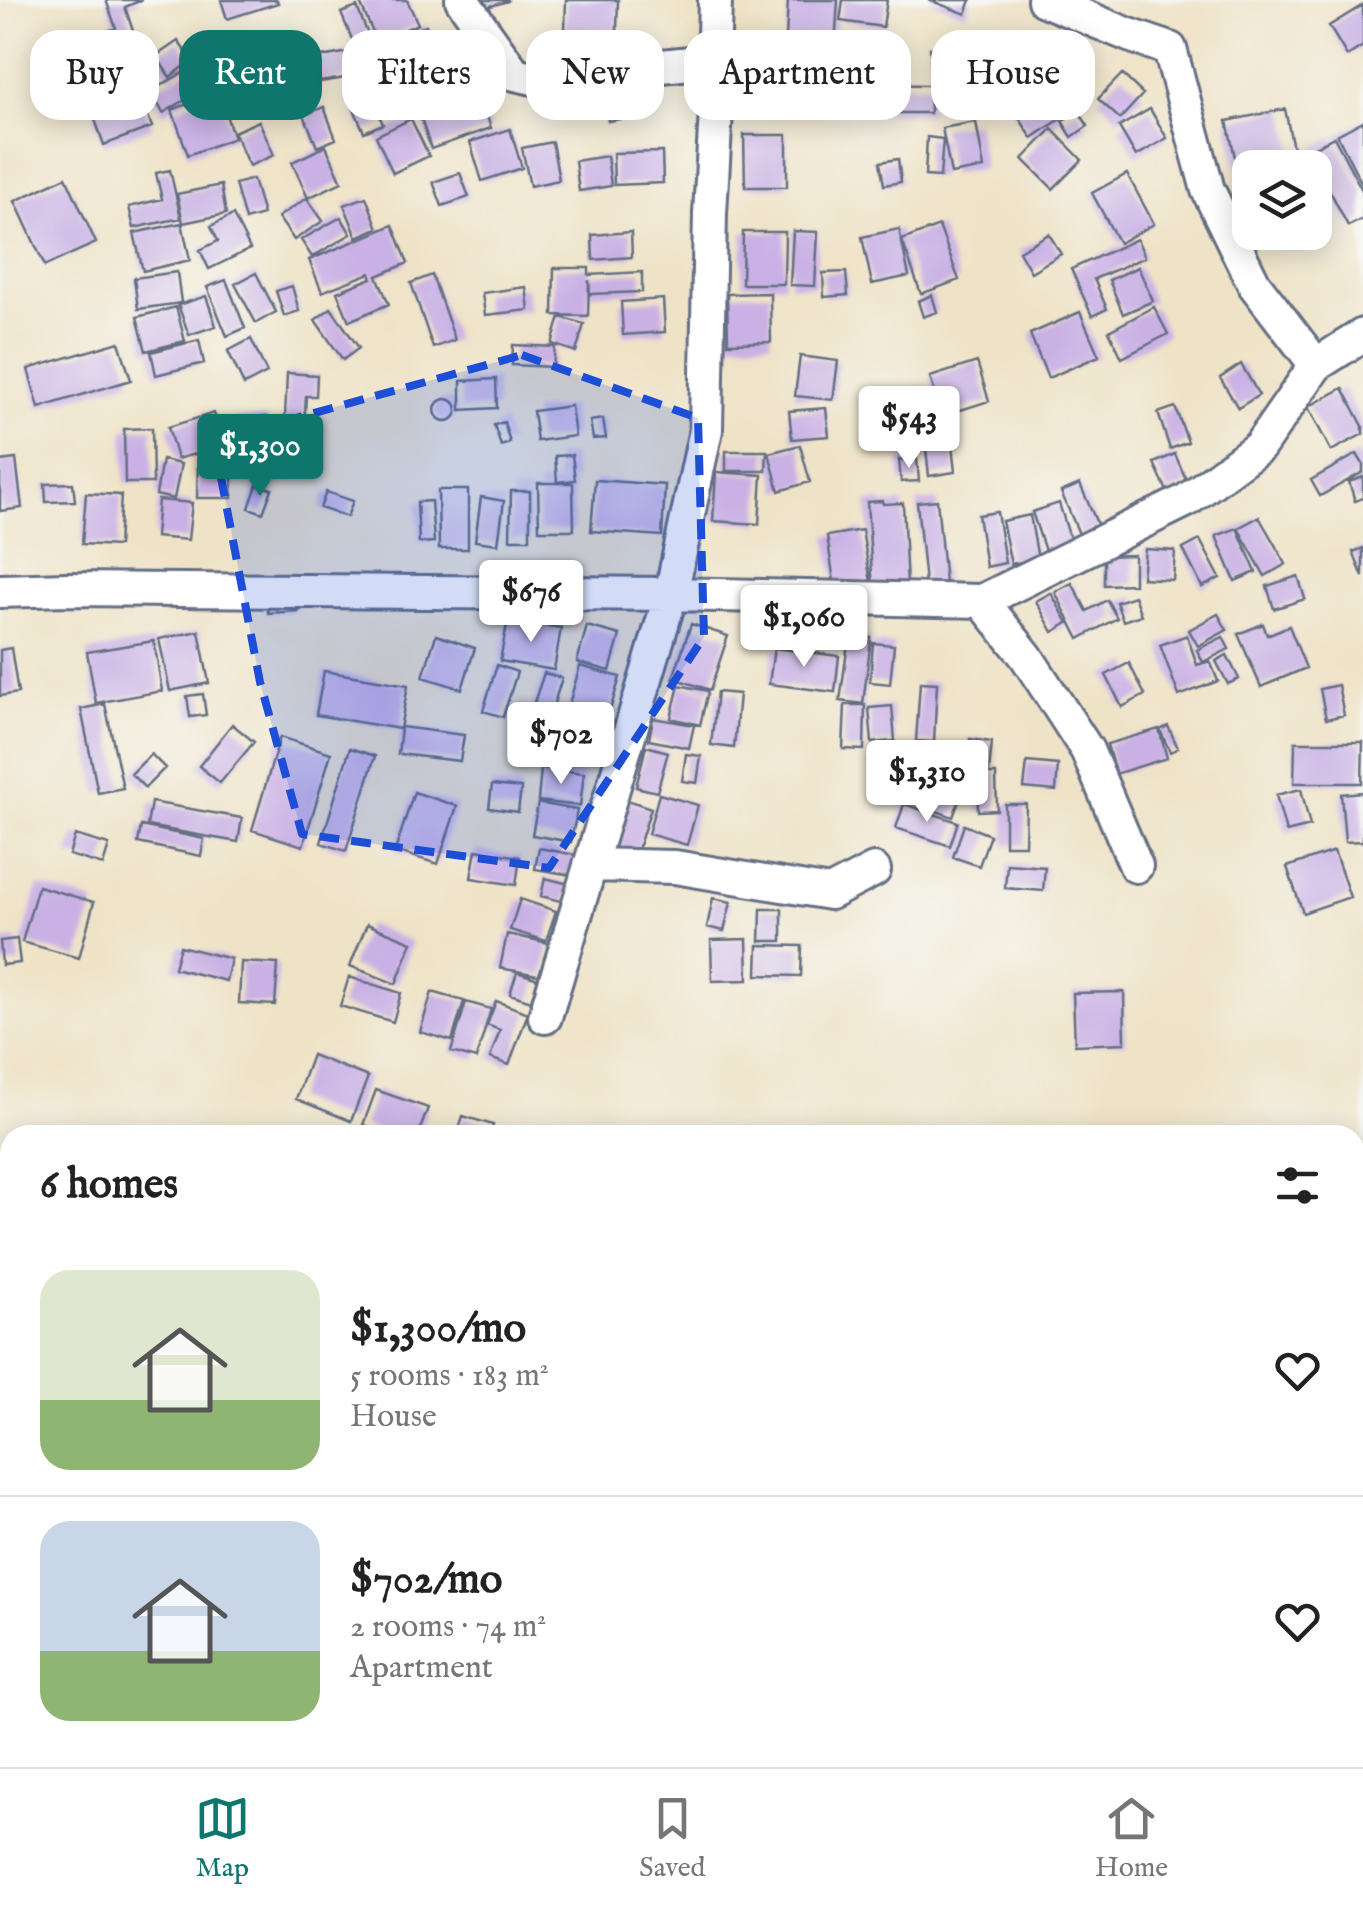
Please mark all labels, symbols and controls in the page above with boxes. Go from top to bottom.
chip: Buy [30,30,159,120]
chip: Rent [179,30,322,120]
chip: Filters [342,30,506,120]
chip: New [526,30,664,120]
chip: Apartment [684,30,911,120]
chip: House [931,30,1095,120]
map controls [1232,150,1332,250]
button: layers [1232,150,1332,250]
pin: $543 [850,386,968,471]
text: $543 [881,398,937,439]
pin: $1,300 [179,414,341,499]
text: $1,300 [219,426,301,467]
pin: $676 [472,560,590,645]
text: $676 [501,572,561,613]
pin: $1,060 [723,585,885,670]
text: $1,060 [762,597,846,638]
pin: $702 [502,702,620,787]
text: $702 [529,714,593,755]
pin: $1,310 [846,740,1008,825]
text: $1,310 [888,752,966,793]
icon: filters [1270,1158,1325,1213]
text: 6 homes [40,1159,178,1212]
text: $1,300/mo [350,1303,526,1356]
icon: home [120,1310,240,1430]
icon: heart [1270,1343,1325,1398]
text: 5 rooms · 183 m² [350,1356,549,1397]
text: House [350,1397,437,1438]
text: $702/mo [350,1554,502,1607]
icon: home [120,1561,240,1681]
icon: heart [1270,1594,1325,1649]
text: 2 rooms · 74 m² [350,1607,546,1648]
text: Apartment [350,1648,493,1689]
tab: Map [195,1791,250,1886]
tab: Saved [639,1791,706,1886]
tab: Home [1095,1791,1168,1886]

